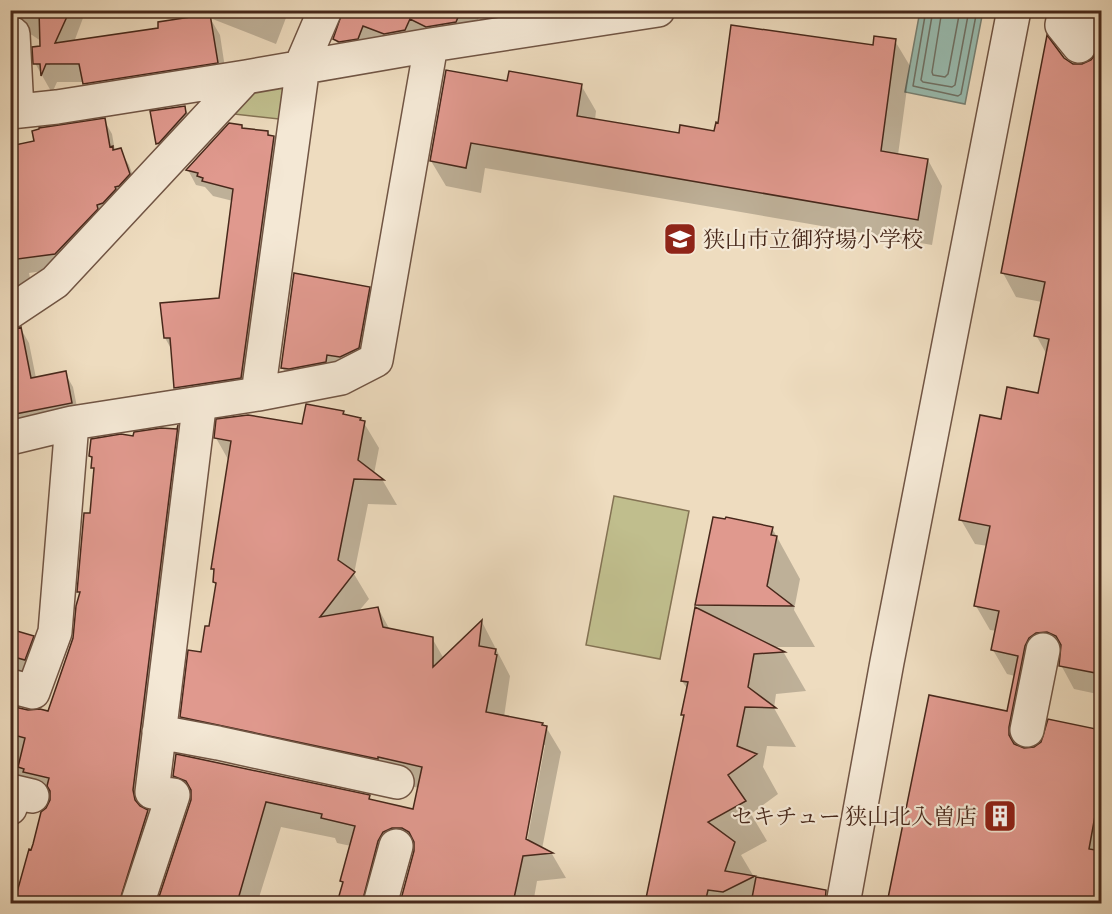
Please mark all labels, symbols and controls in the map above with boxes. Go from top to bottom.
school or university icon: 狭山市立御狩場小学校 [662,221,698,257]
place label: 狭山市立御狩場小学校 [703,225,923,255]
building icon: セキチュー 狭山北入曽店 [982,798,1018,834]
place label: セキチュー 狭山北入曽店 [731,802,977,832]

